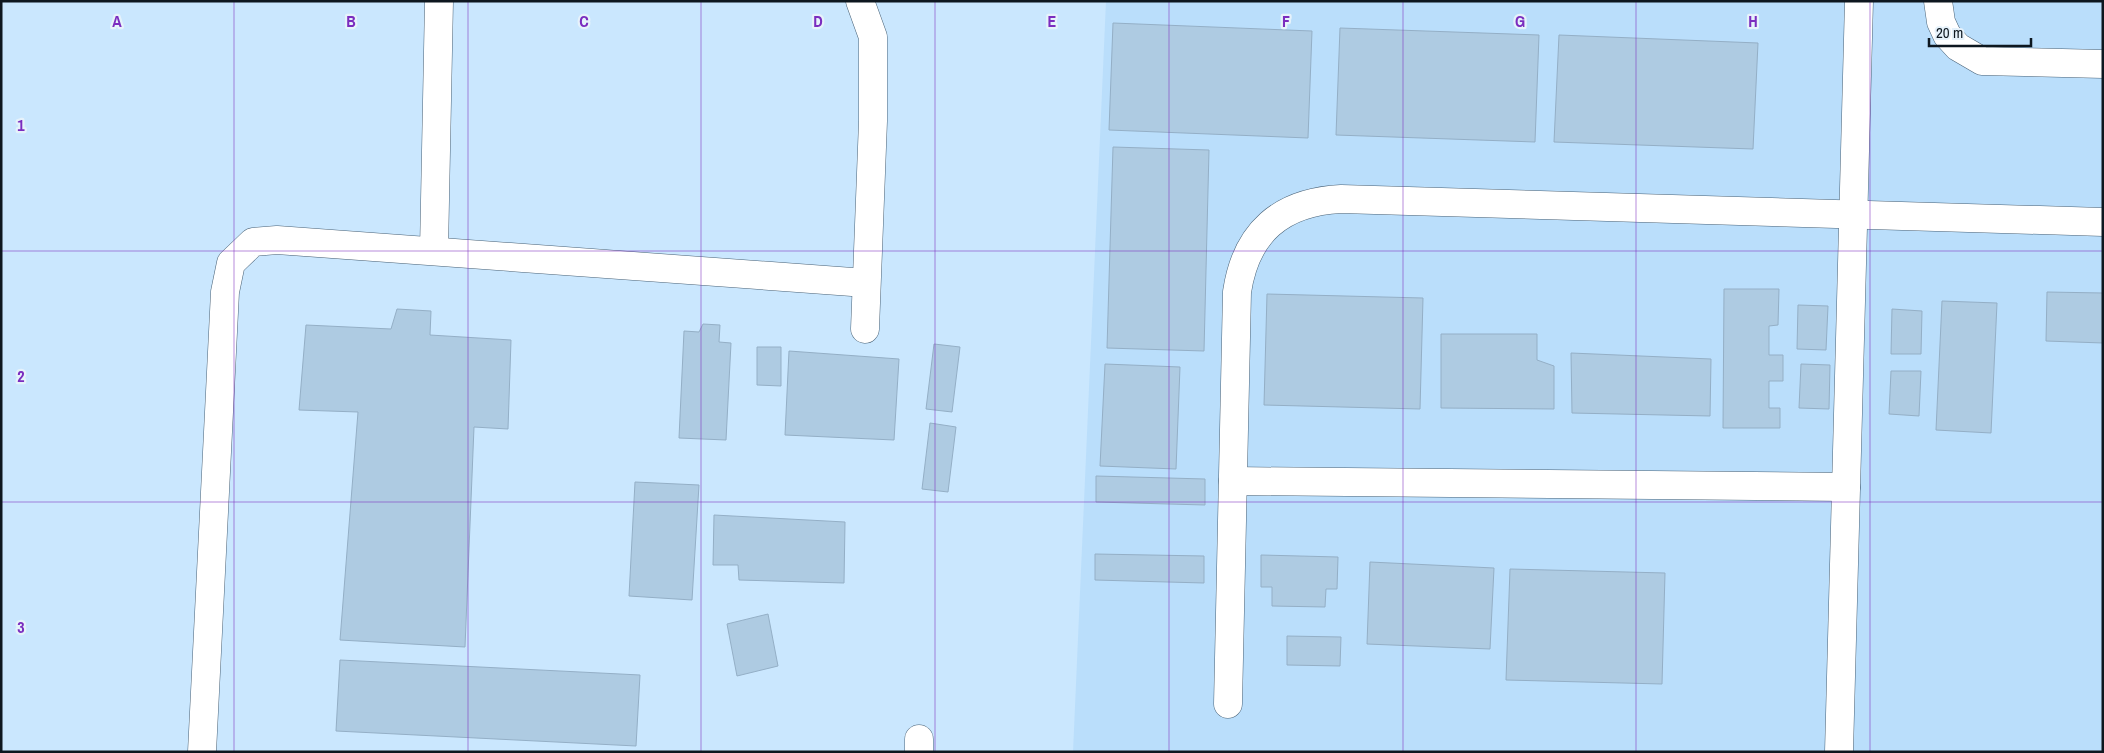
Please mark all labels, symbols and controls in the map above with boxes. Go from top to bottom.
text: A [112,10,122,32]
text: B [346,10,356,32]
text: C [579,10,589,32]
text: D [813,10,823,32]
text: E [1048,10,1057,32]
text: F [1282,10,1290,32]
text: G [1515,10,1525,32]
text: H [1748,10,1758,32]
scale bar [1929,15,2032,47]
text: 20 m [1936,22,1963,43]
text: 1 [17,114,25,136]
text: 2 [17,365,25,387]
text: 3 [17,616,25,638]

